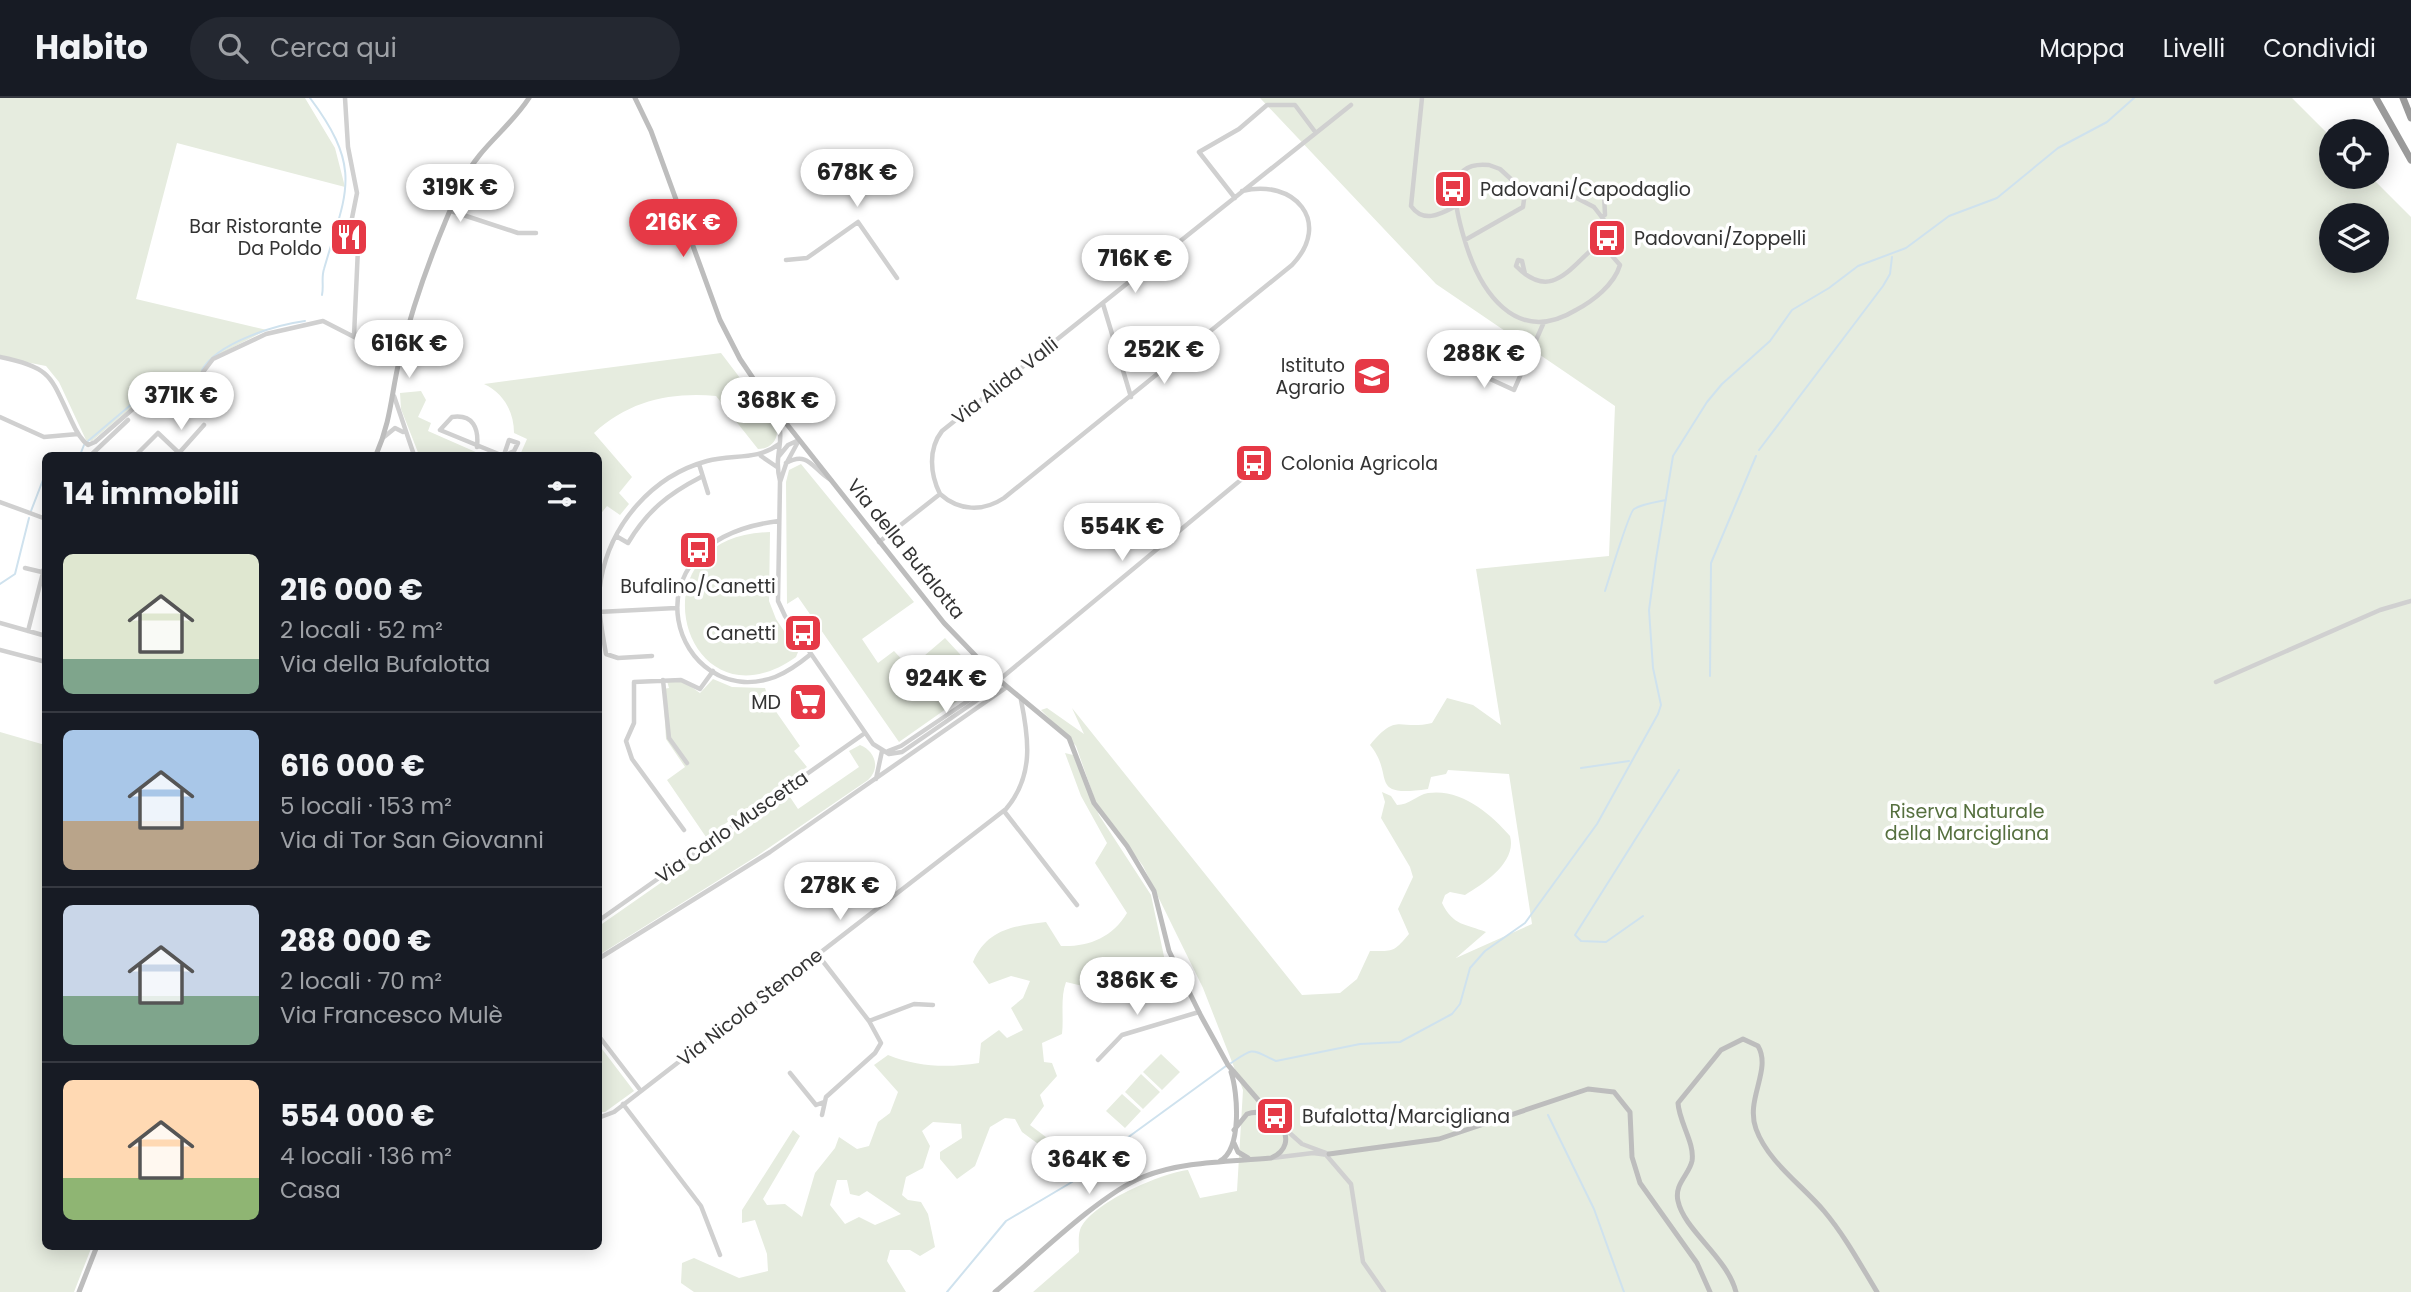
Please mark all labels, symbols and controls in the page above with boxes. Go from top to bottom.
search box [190,17,680,80]
text: Habito [35,24,148,71]
icon: search [214,29,252,67]
text: Cerca qui [270,30,397,66]
text: Mappa [2039,32,2125,65]
text: Livelli [2163,32,2225,65]
text: Condividi [2263,32,2376,65]
map controls [2319,119,2389,273]
button: locate [2319,119,2389,189]
pin: 678K € [800,150,914,209]
text: 678K € [816,156,898,188]
pin: 319K € [403,164,517,224]
bus stop icon: Padovani/Capodaglio [1432,168,1474,210]
text: 319K € [422,171,498,203]
place label: Padovani/Capodaglio [1480,176,1691,203]
pin: 216K € [626,200,740,259]
button: layers [2319,203,2389,273]
text: 216K € [645,206,721,238]
place label: Bar Ristorante Da Poldo [189,213,322,262]
restaurant icon: Bar Ristorante Da Poldo [328,216,370,258]
bus stop icon: Padovani/Zoppelli [1586,217,1628,259]
place label: Padovani/Zoppelli [1634,225,1806,252]
pin: 716K € [1078,236,1192,295]
text: 716K € [1098,242,1172,274]
pin: 616K € [352,320,466,380]
text: 616K € [370,327,448,359]
pin: 252K € [1107,327,1221,386]
pin: 288K € [1427,330,1541,390]
street label: Via Alida Valli [946,331,1064,431]
text: 252K € [1124,333,1204,365]
text: 288K € [1443,337,1525,369]
place label: Istituto Agrario [1275,352,1345,401]
school or university icon: Istituto Agrario [1351,355,1393,397]
pin: 371K € [124,372,238,432]
pin: 368K € [721,378,835,437]
text: 371K € [144,379,218,411]
text: 368K € [737,384,819,416]
bus stop icon: Colonia Agricola [1233,442,1275,484]
place label: Colonia Agricola [1281,450,1438,477]
text: 14 immobili [63,472,239,515]
street label: Via della Bufalotta [841,473,971,625]
icon: filters [543,475,581,513]
pin: 554K € [1065,504,1179,563]
text: 554K € [1080,510,1164,542]
bus stop icon: Bufalino/Canetti [677,529,719,571]
text: 216 000 € [280,568,423,611]
place label: Bufalino/Canetti [620,573,776,600]
icon: home [119,582,203,666]
bus stop icon: Canetti [782,612,824,654]
text: 2 locali · 52 m² [280,614,443,646]
place label: Canetti [706,620,776,647]
text: Via della Bufalotta [280,648,490,680]
pin: 924K € [889,656,1003,715]
text: 924K € [905,662,987,694]
supermarket icon: MD [787,681,829,723]
place label: MD [751,689,781,716]
text: 616 000 € [280,744,425,787]
icon: home [119,758,203,842]
street label: Via Carlo Muscetta [650,764,814,890]
text: 5 locali · 153 m² [280,790,452,822]
park label: Riserva Naturale della Marcigliana [1885,798,2049,847]
text: Via di Tor San Giovanni [280,824,544,856]
pin: 278K € [783,862,897,922]
text: 278K € [800,869,880,901]
text: 288 000 € [280,919,431,962]
icon: home [119,933,203,1017]
street label: Via Nicola Stenone [672,942,828,1072]
pin: 386K € [1080,958,1194,1017]
text: 386K € [1096,964,1178,996]
text: 2 locali · 70 m² [280,965,442,997]
text: Via Francesco Mulè [280,999,503,1031]
text: 554 000 € [280,1094,435,1137]
bus stop icon: Bufalotta/Marcigliana [1254,1095,1296,1137]
place label: Bufalotta/Marcigliana [1302,1103,1510,1130]
icon: home [119,1108,203,1192]
pin: 364K € [1032,1136,1146,1196]
text: 4 locali · 136 m² [280,1140,452,1172]
text: 364K € [1047,1143,1131,1175]
text: Casa [280,1174,341,1206]

